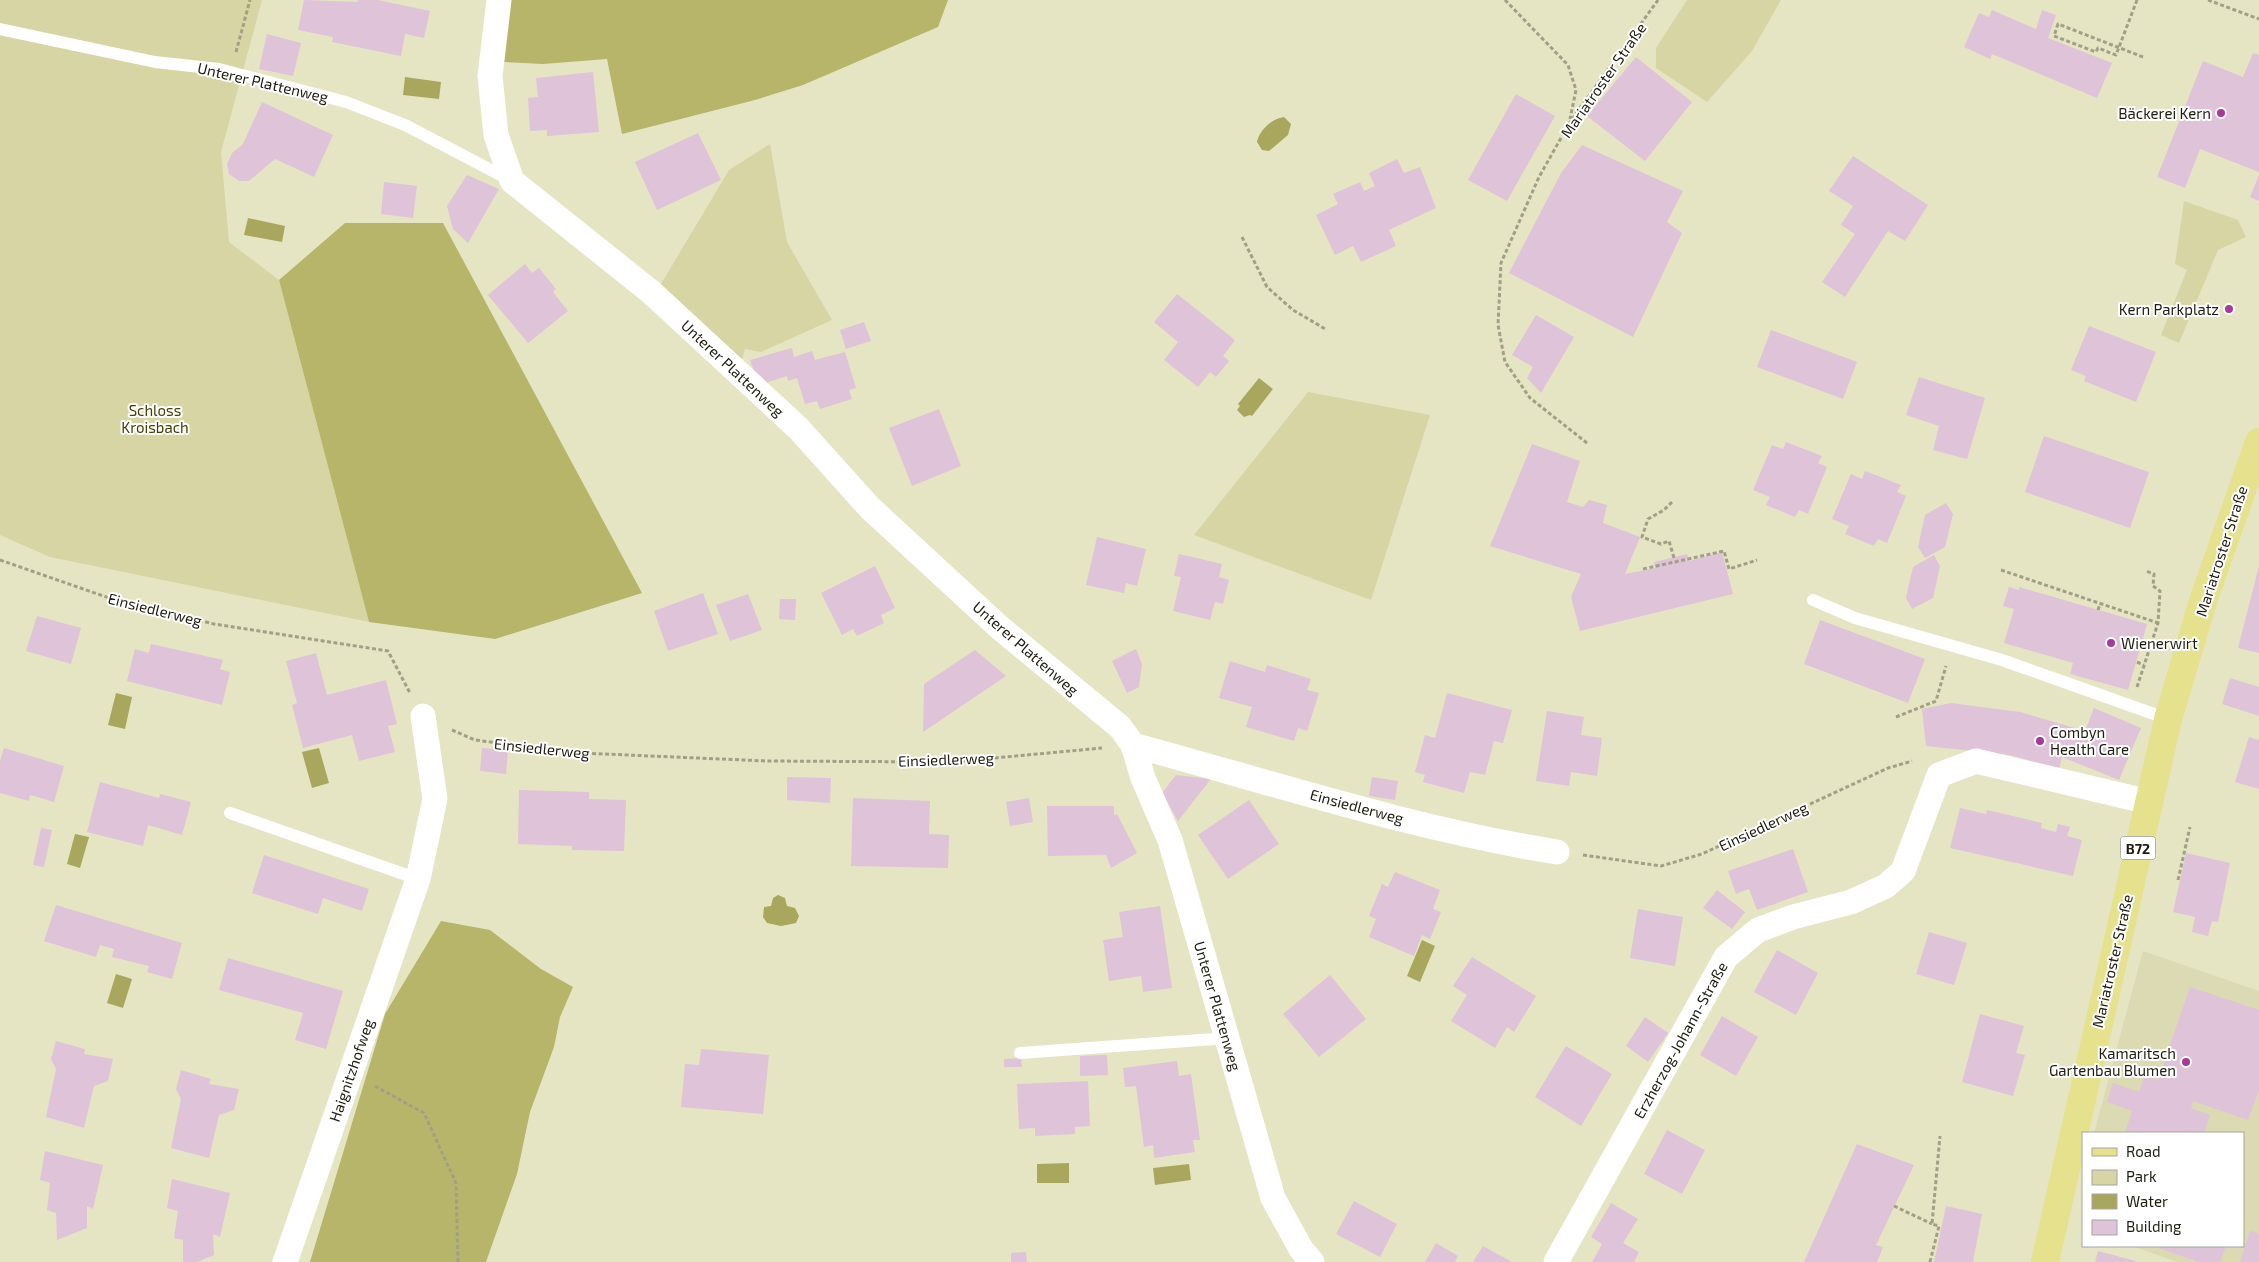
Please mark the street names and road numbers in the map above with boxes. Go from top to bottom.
street label: Mariatroster Straße [1557,19,1649,141]
street label: Unterer Plattenweg [196,58,331,106]
street label: Unterer Plattenweg [678,316,789,421]
street label: Mariatroster Straße [2191,483,2251,619]
street label: Einsiedlerweg [106,589,204,630]
street label: Unterer Plattenweg [970,597,1083,699]
street label: Einsiedlerweg [493,734,591,762]
street label: Einsiedlerweg [898,748,995,770]
street label: Einsiedlerweg [1308,785,1406,827]
street label: Einsiedlerweg [1716,797,1811,854]
road number: B72 [2120,836,2156,860]
street label: Mariatroster Straße [2088,893,2136,1029]
street label: Unterer Plattenweg [1191,939,1245,1073]
street label: Erzherzog-Johann-Straße [1629,958,1731,1122]
street label: Haignitzhofweg [325,1016,377,1124]

